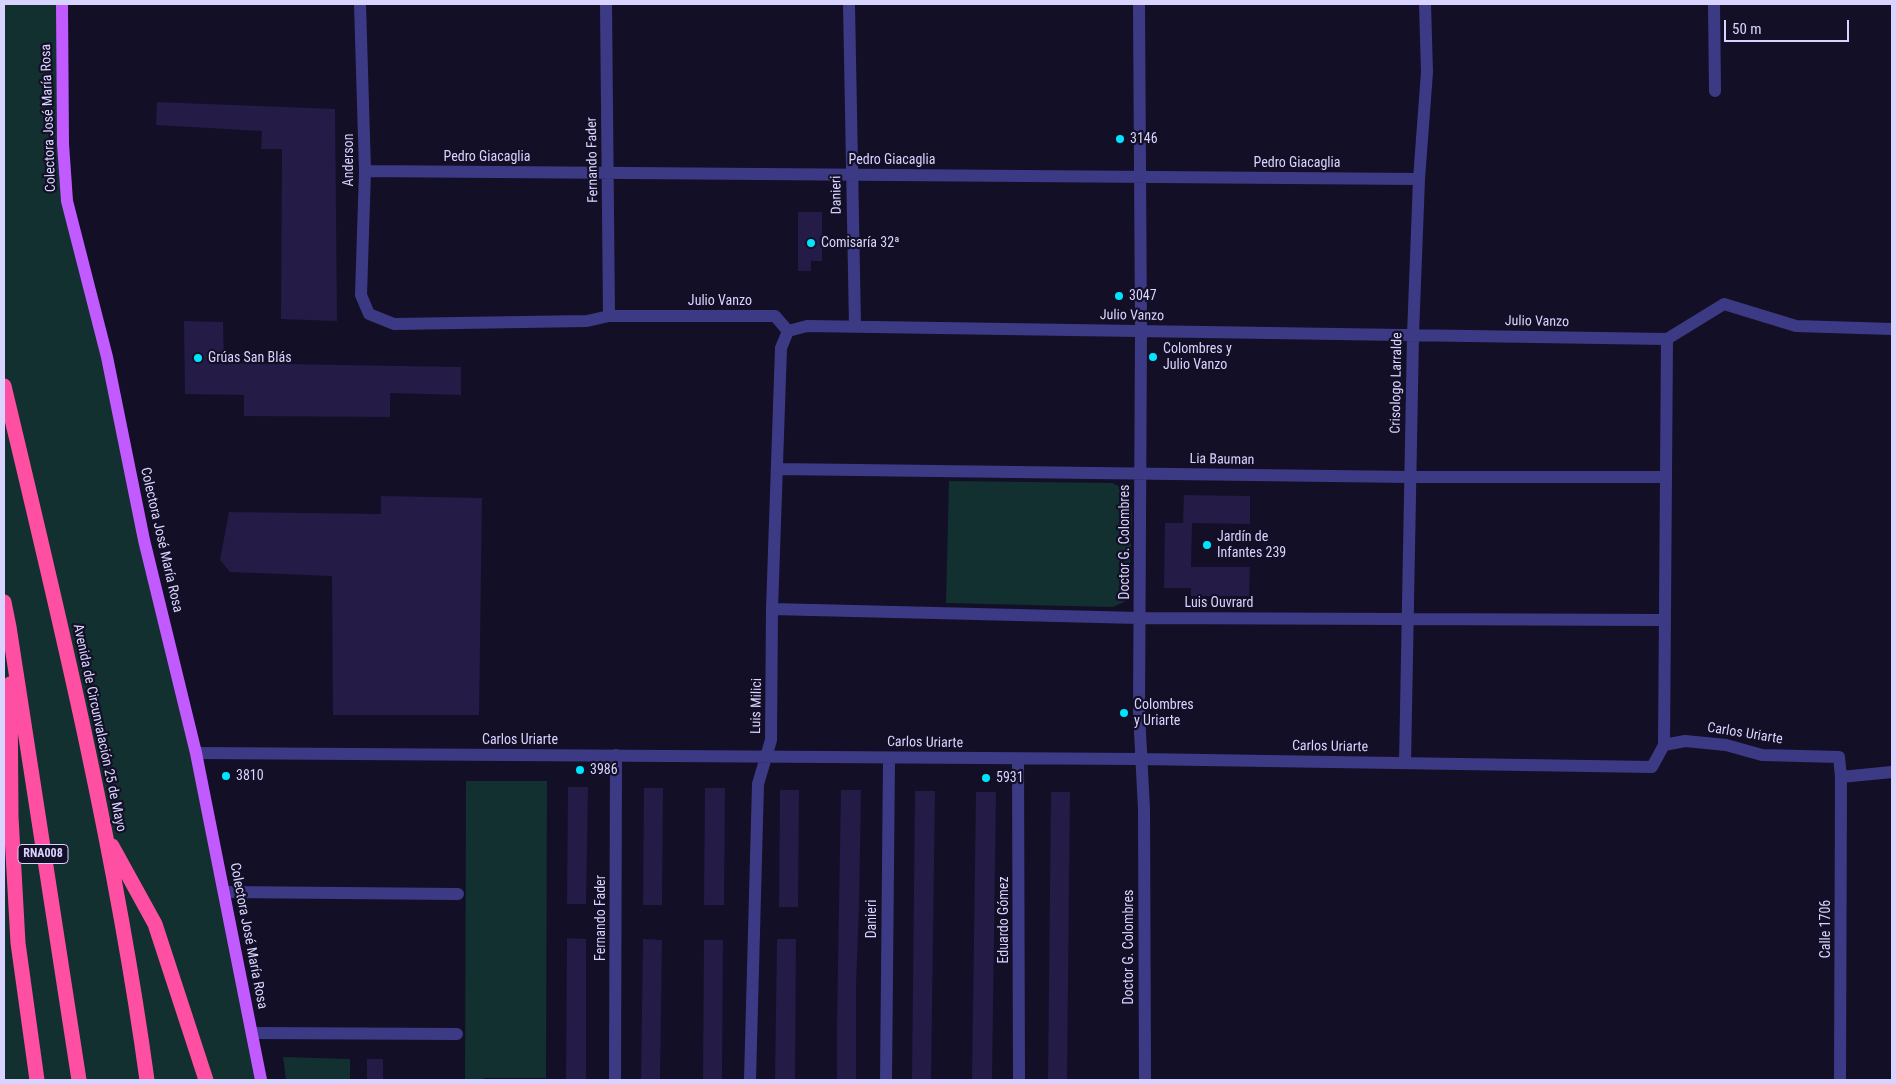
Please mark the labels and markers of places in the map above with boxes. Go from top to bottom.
place label: 3146 [1130,131,1158,147]
marker: 3146 [1114,133,1126,145]
place label: Comisaría 32ª [821,235,900,251]
marker: Comisaría 32ª [805,237,817,249]
place label: 3047 [1129,288,1157,304]
marker: 3047 [1113,290,1125,302]
place label: Colombres y Julio Vanzo [1163,341,1232,374]
place label: Grúas San Blás [208,350,292,366]
marker: Colombres y Julio Vanzo [1147,351,1159,363]
marker: Grúas San Blás [192,352,204,364]
place label: Jardín de Infantes 239 [1217,529,1286,562]
marker: Jardín de Infantes 239 [1201,539,1213,551]
place label: Colombres y Uriarte [1134,697,1194,730]
marker: Colombres y Uriarte [1118,707,1130,719]
place label: 3986 [590,762,618,778]
marker: 3986 [574,764,586,776]
place label: 3810 [236,768,264,784]
marker: 3810 [220,770,232,782]
place label: 5931 [996,770,1024,786]
marker: 5931 [980,772,992,784]

